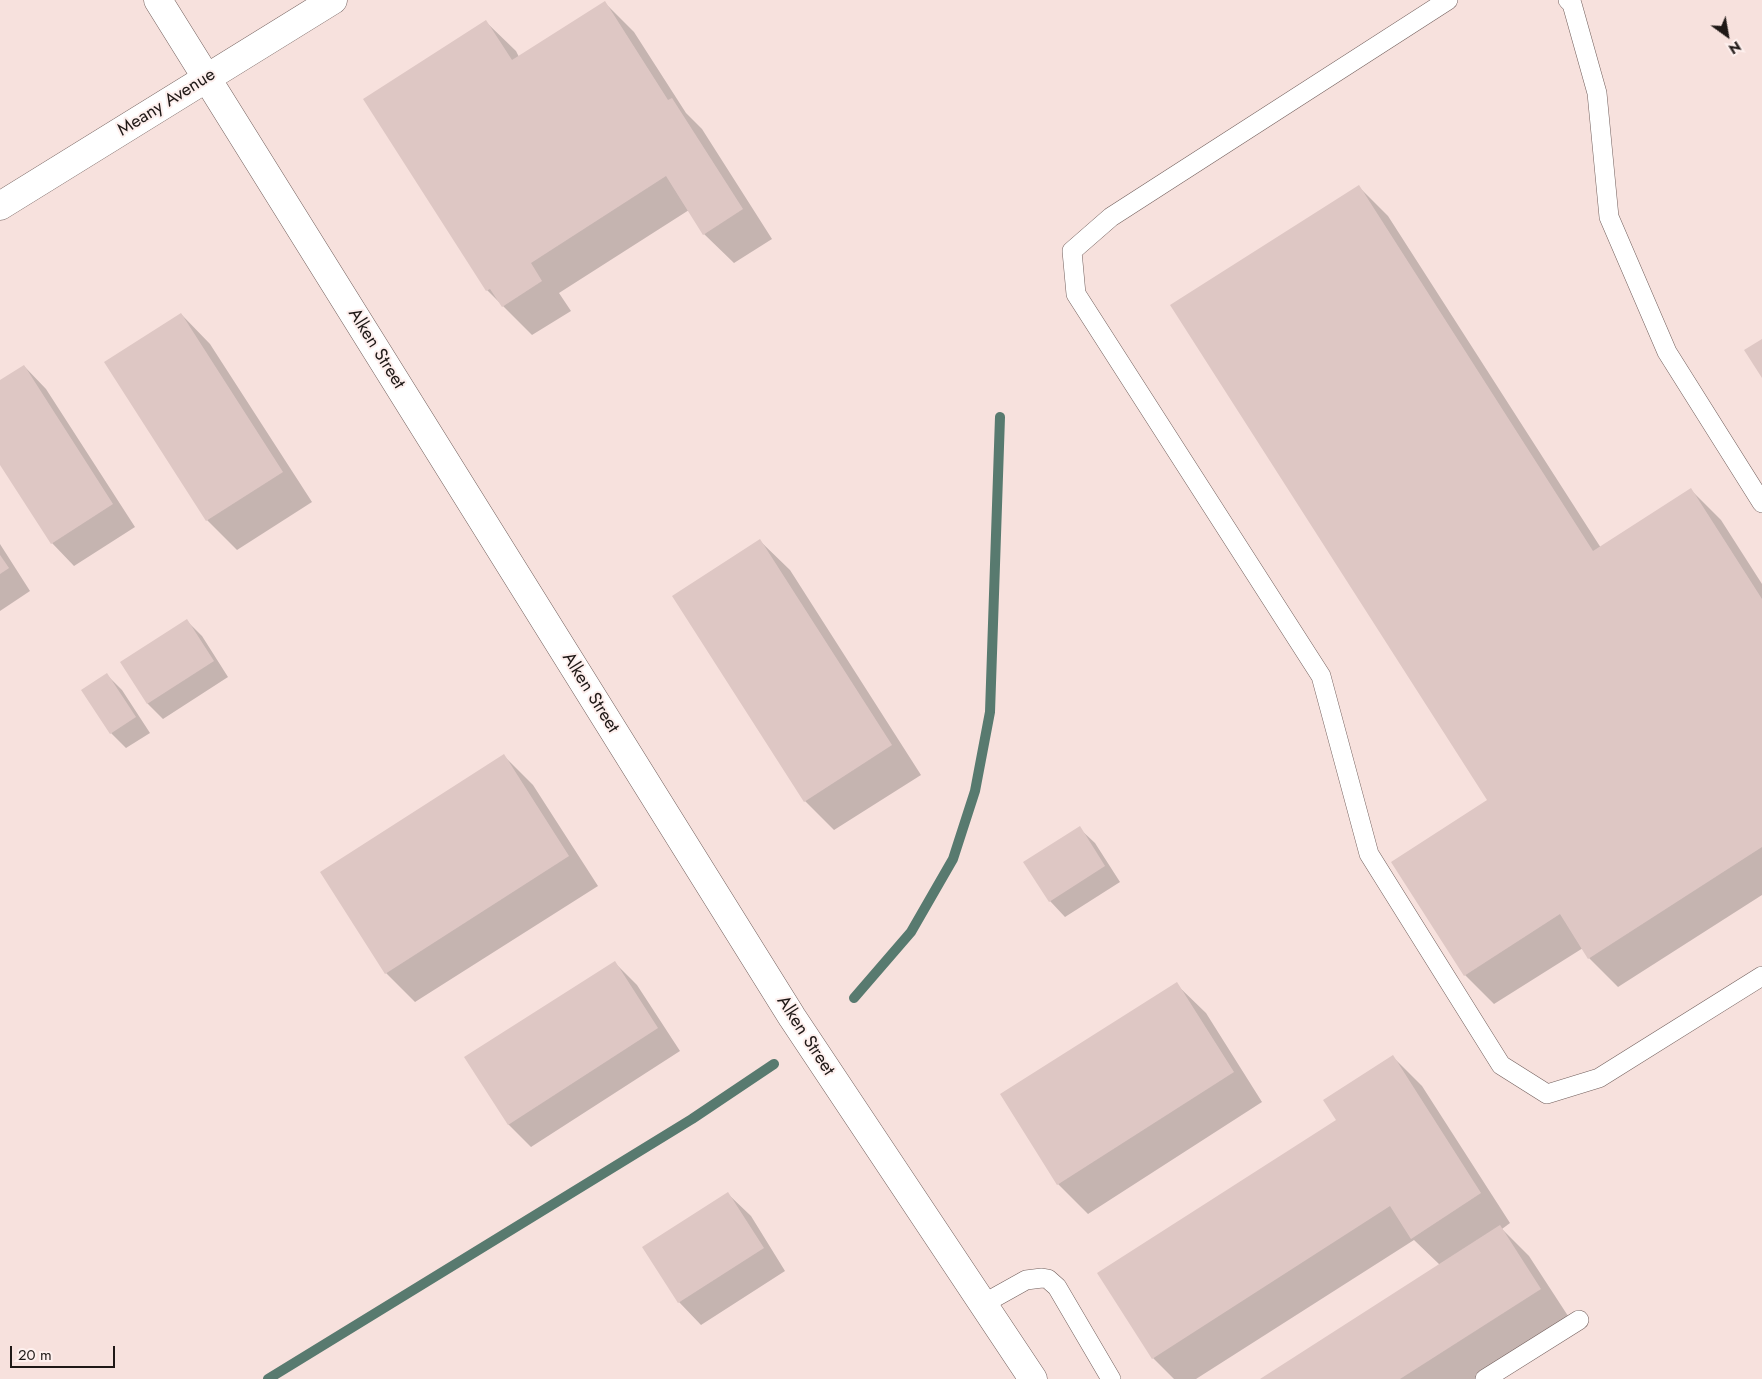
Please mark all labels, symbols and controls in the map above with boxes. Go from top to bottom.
north arrow [1702,10,1752,60]
text: N [1725,36,1745,59]
street label: Meany Avenue [114,64,220,142]
street label: Alken Street [343,305,409,393]
street label: Alken Street [557,649,623,737]
street label: Alken Street [771,992,839,1080]
scale bar [12,1336,118,1368]
text: 20 m [18,1344,52,1366]

